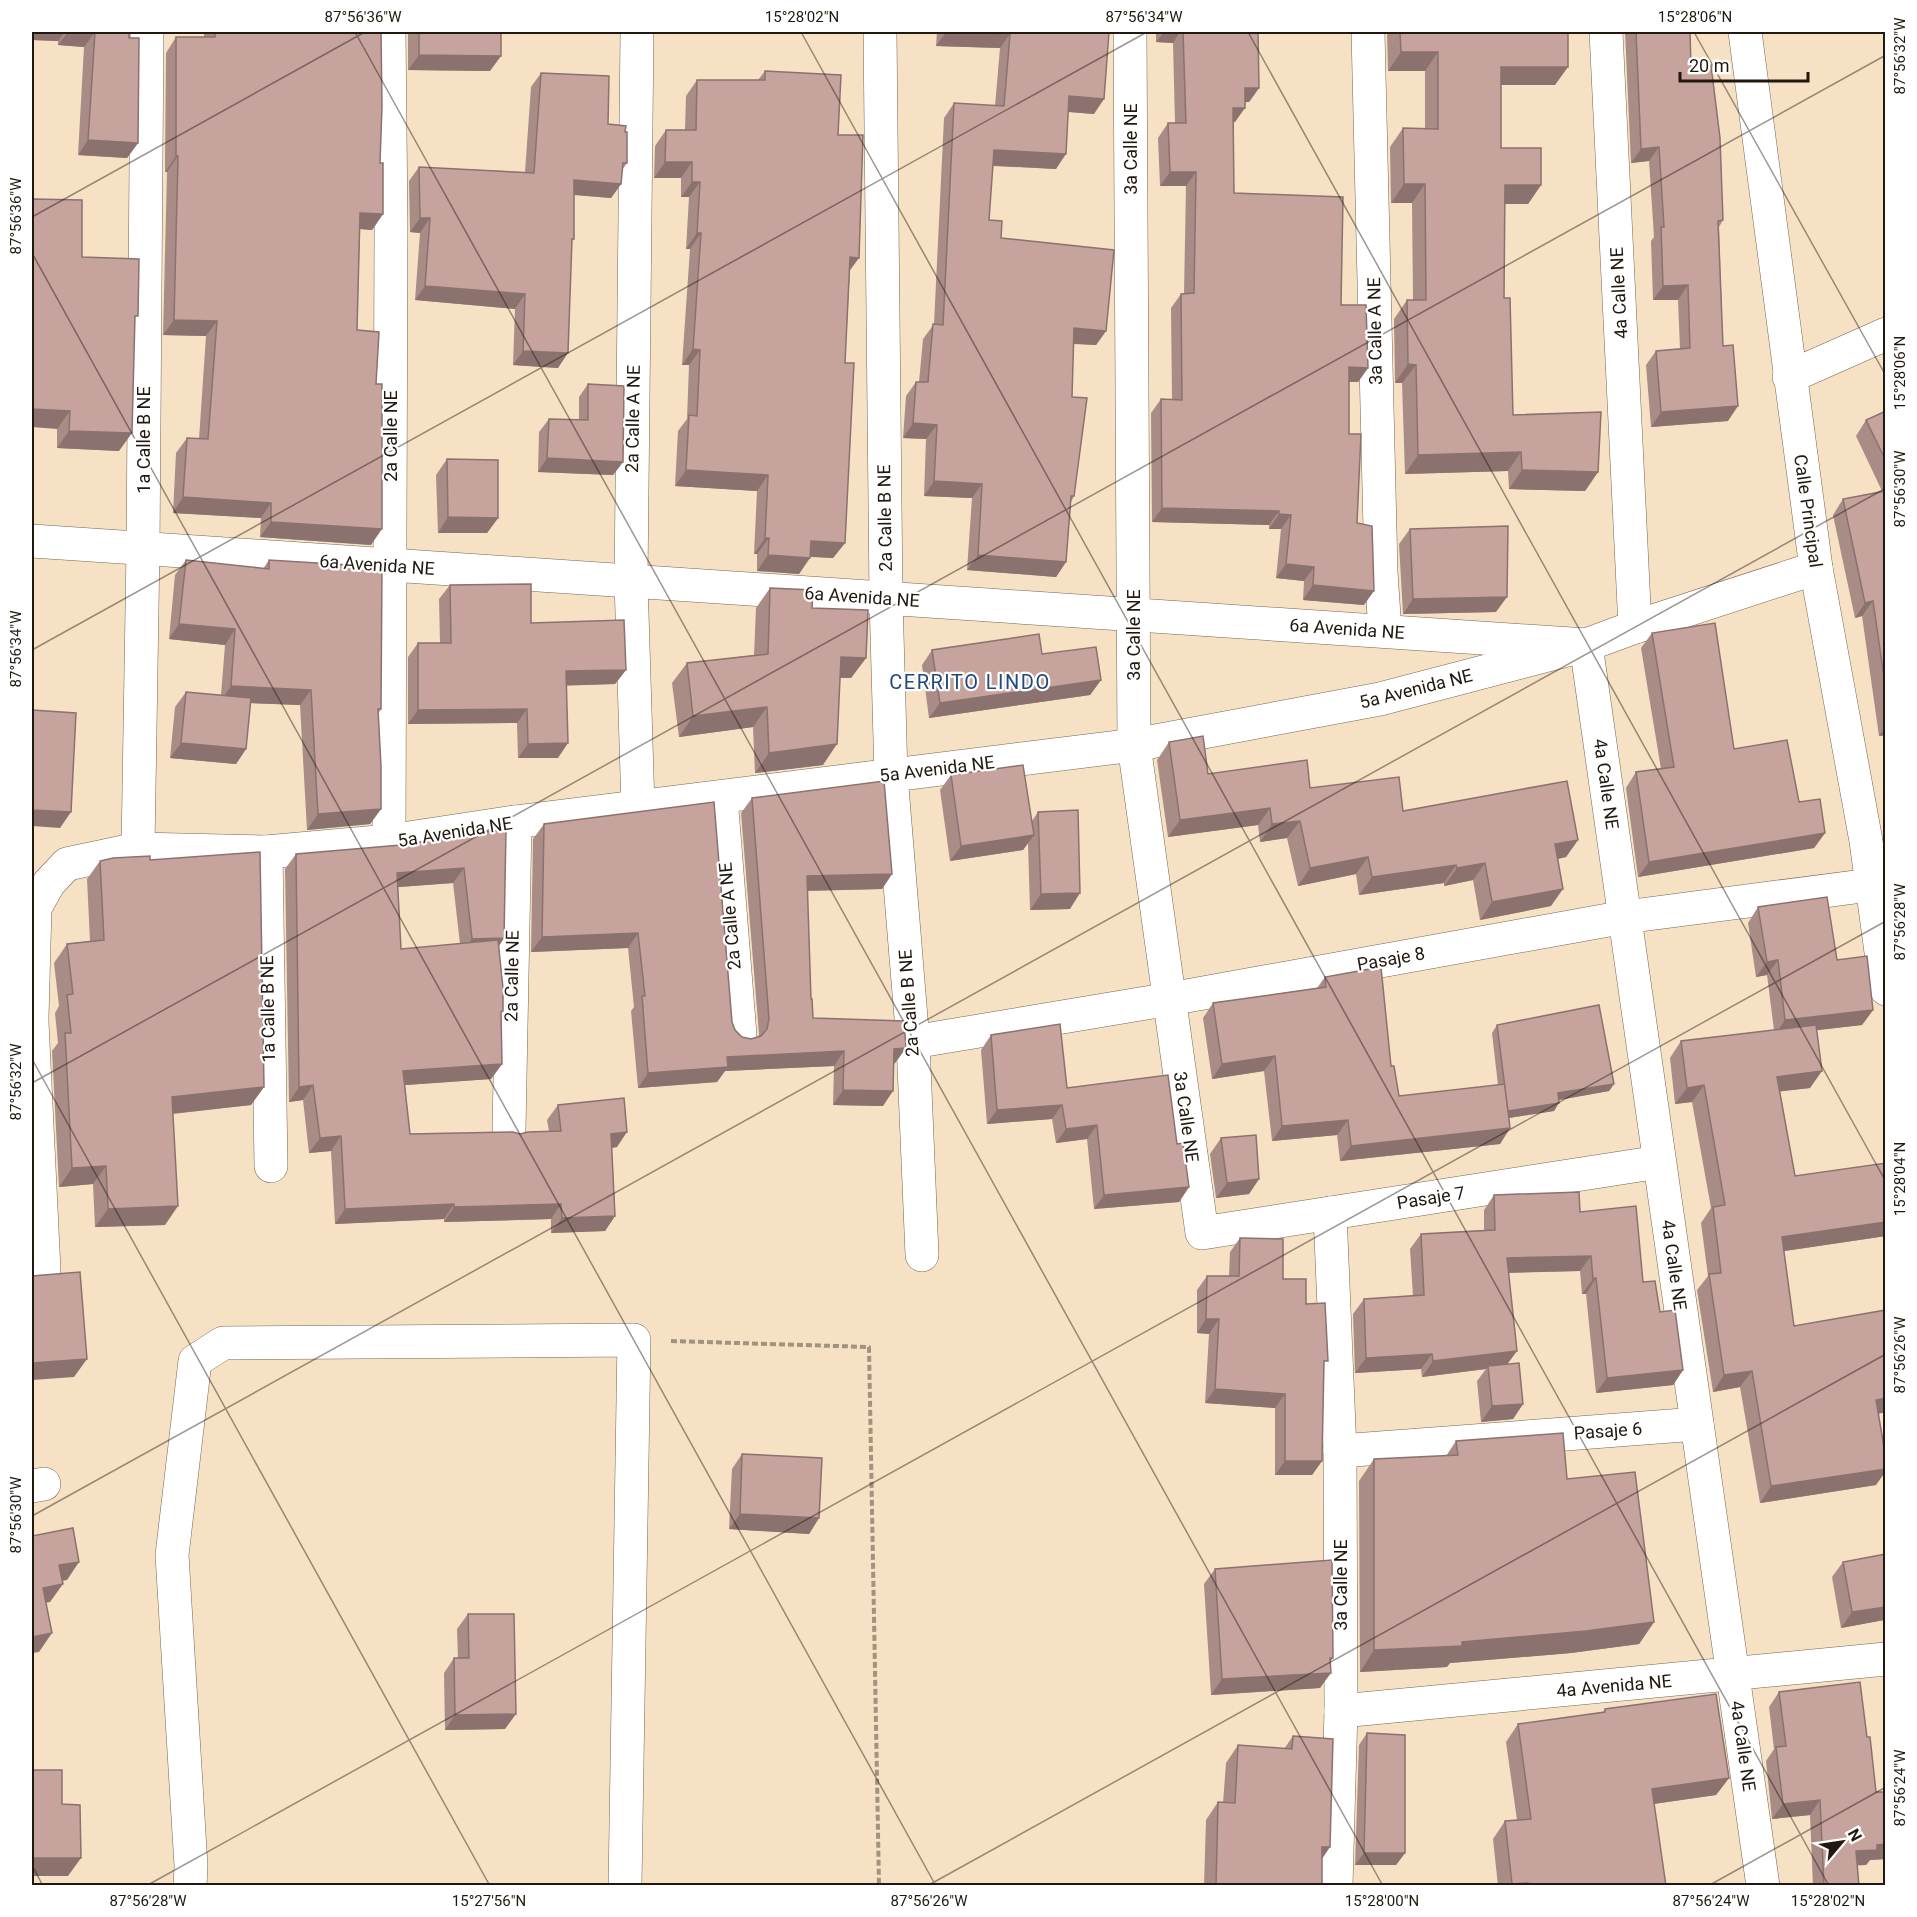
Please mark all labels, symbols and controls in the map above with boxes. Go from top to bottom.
text: 87°56'36"W [325,8,401,26]
text: 15°28'02"N [765,8,839,26]
text: 87°56'34"W [1106,8,1182,26]
text: 15°28'06"N [1658,8,1732,26]
text: 87°56'32"W [1891,18,1909,94]
scale bar [1680,45,1808,83]
text: 20 m [1689,55,1729,76]
street label: 3a Calle NE [1120,103,1141,195]
text: 87°56'36"W [7,178,25,254]
street label: 4a Calle NE [1606,247,1631,339]
street label: 3a Calle A NE [1363,277,1386,385]
text: 15°28'06"N [1891,336,1909,410]
street label: 2a Calle A NE [621,365,644,473]
street label: 1a Calle B NE [133,386,154,494]
street label: 2a Calle NE [380,390,401,482]
text: 87°56'30"W [1891,451,1909,527]
street label: Calle Principal [1790,453,1827,569]
street label: 2a Calle B NE [873,464,896,572]
street label: 6a Avenida NE [319,550,435,579]
street label: 6a Avenida NE [804,582,920,611]
street label: 3a Calle NE [1123,589,1144,681]
text: 87°56'34"W [7,611,25,687]
street label: 6a Avenida NE [1289,614,1405,643]
street label: 5a Avenida NE [1357,664,1475,713]
district label: CERRITO LINDO [889,670,1051,694]
street label: 4a Calle NE [1590,737,1623,831]
street label: 5a Avenida NE [878,751,996,786]
street label: 5a Avenida NE [396,812,514,851]
street label: 2a Calle A NE [714,861,745,971]
text: 87°56'28"W [1891,884,1909,960]
street label: 2a Calle NE [500,930,523,1022]
street label: Pasaje 8 [1355,942,1427,975]
street label: 2a Calle B NE [894,949,923,1057]
street label: 1a Calle B NE [256,955,279,1063]
text: 87°56'32"W [7,1044,25,1120]
street label: 3a Calle NE [1170,1070,1203,1164]
text: 15°28'04"N [1891,1142,1909,1216]
street label: Pasaje 7 [1395,1182,1466,1213]
street label: 4a Calle NE [1658,1218,1691,1312]
text: 87°56'26"W [1891,1317,1909,1393]
street label: Pasaje 6 [1573,1418,1643,1443]
text: 87°56'30"W [7,1477,25,1553]
street label: 3a Calle NE [1330,1539,1351,1631]
street label: 4a Avenida NE [1555,1670,1672,1701]
street label: 4a Calle NE [1727,1699,1760,1793]
text: 87°56'24"W [1891,1750,1909,1826]
north arrow [1812,1812,1872,1872]
text: N [1844,1825,1866,1845]
text: 87°56'28"W [110,1892,186,1910]
text: 15°27'56"N [452,1892,526,1910]
text: 87°56'26"W [891,1892,967,1910]
text: 15°28'00"N [1345,1892,1419,1910]
text: 87°56'24"W [1673,1892,1749,1910]
text: 15°28'02"N [1791,1892,1865,1910]

